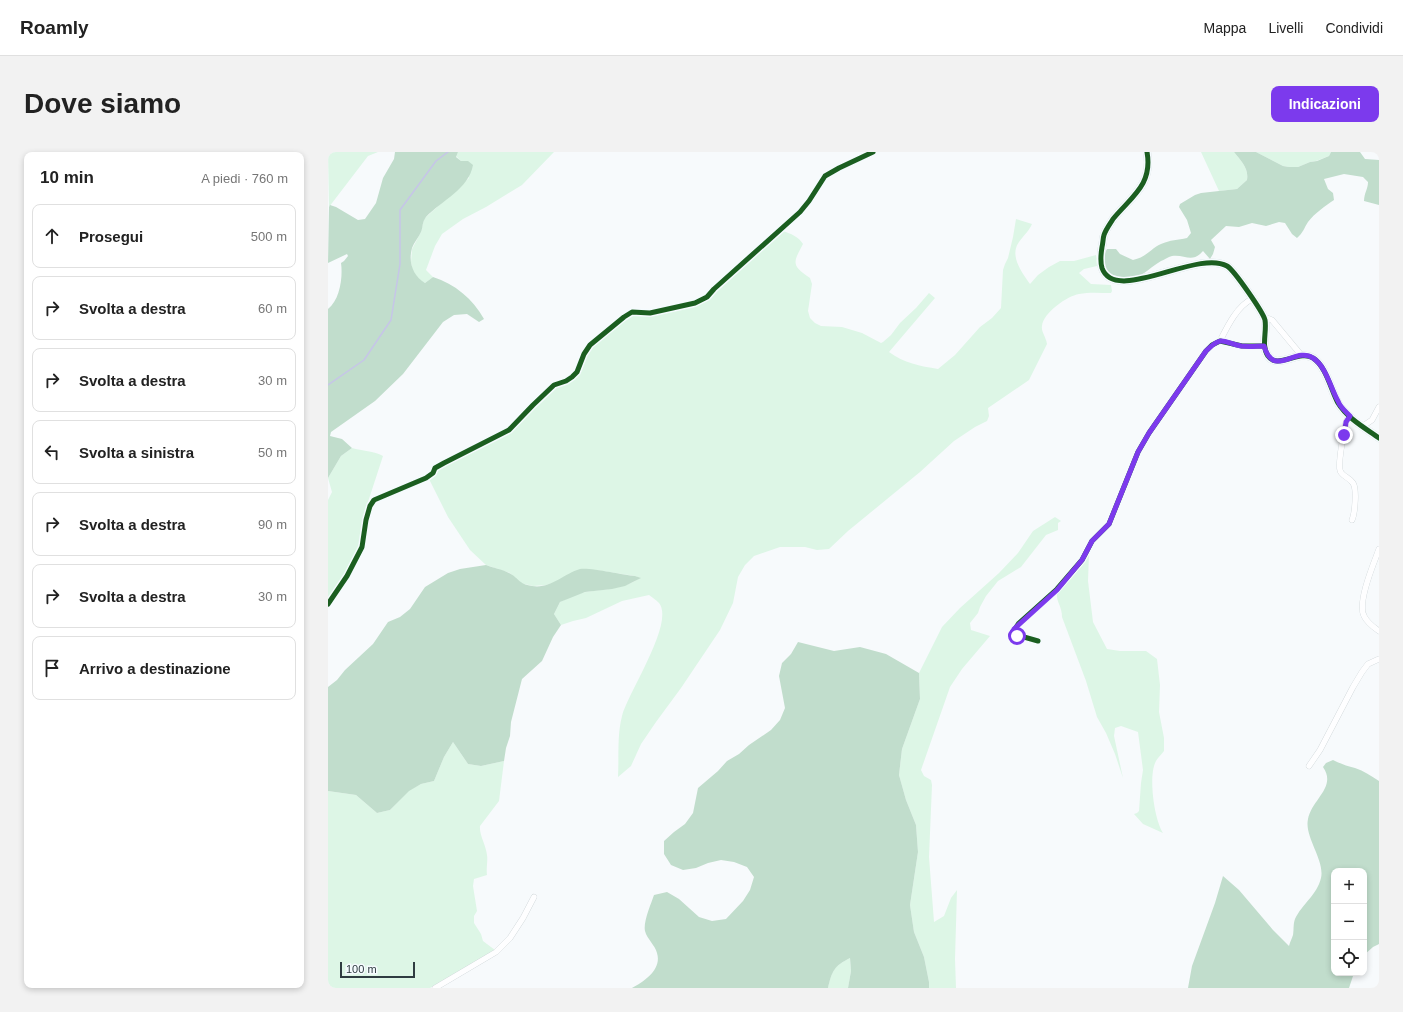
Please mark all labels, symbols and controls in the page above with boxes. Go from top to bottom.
text: Roamly [20,17,89,38]
text: Mappa [1204,20,1246,36]
text: Livelli [1268,20,1303,36]
text: Condividi [1325,20,1383,36]
button: Indicazioni [1271,86,1379,122]
text: Dove siamo [24,88,181,119]
text: 10 min [40,168,94,187]
text: A piedi · 760 m [201,171,288,186]
icon: ahead [41,225,63,247]
text: Prosegui [79,228,143,245]
text: 500 m [251,229,287,244]
icon: right [41,297,63,319]
text: Svolta a destra [79,300,186,317]
text: 60 m [258,301,287,316]
icon: right [41,369,63,391]
text: Svolta a destra [79,372,186,389]
text: 30 m [258,373,287,388]
route end [1335,426,1353,444]
icon: left [41,441,63,463]
text: Svolta a sinistra [79,444,194,461]
text: 50 m [258,445,287,460]
icon: right [41,513,63,535]
text: Svolta a destra [79,516,186,533]
text: 90 m [258,517,287,532]
icon: right [41,585,63,607]
text: Svolta a destra [79,588,186,605]
text: 30 m [258,589,287,604]
route start [1008,627,1026,645]
icon: arrive [41,657,63,679]
text: Arrivo a destinazione [79,660,231,677]
map controls [1331,868,1367,976]
button: + [1331,868,1367,904]
button: − [1331,904,1367,940]
button: locate [1331,940,1367,976]
scale bar [340,960,415,979]
text: 100 m [346,963,377,975]

